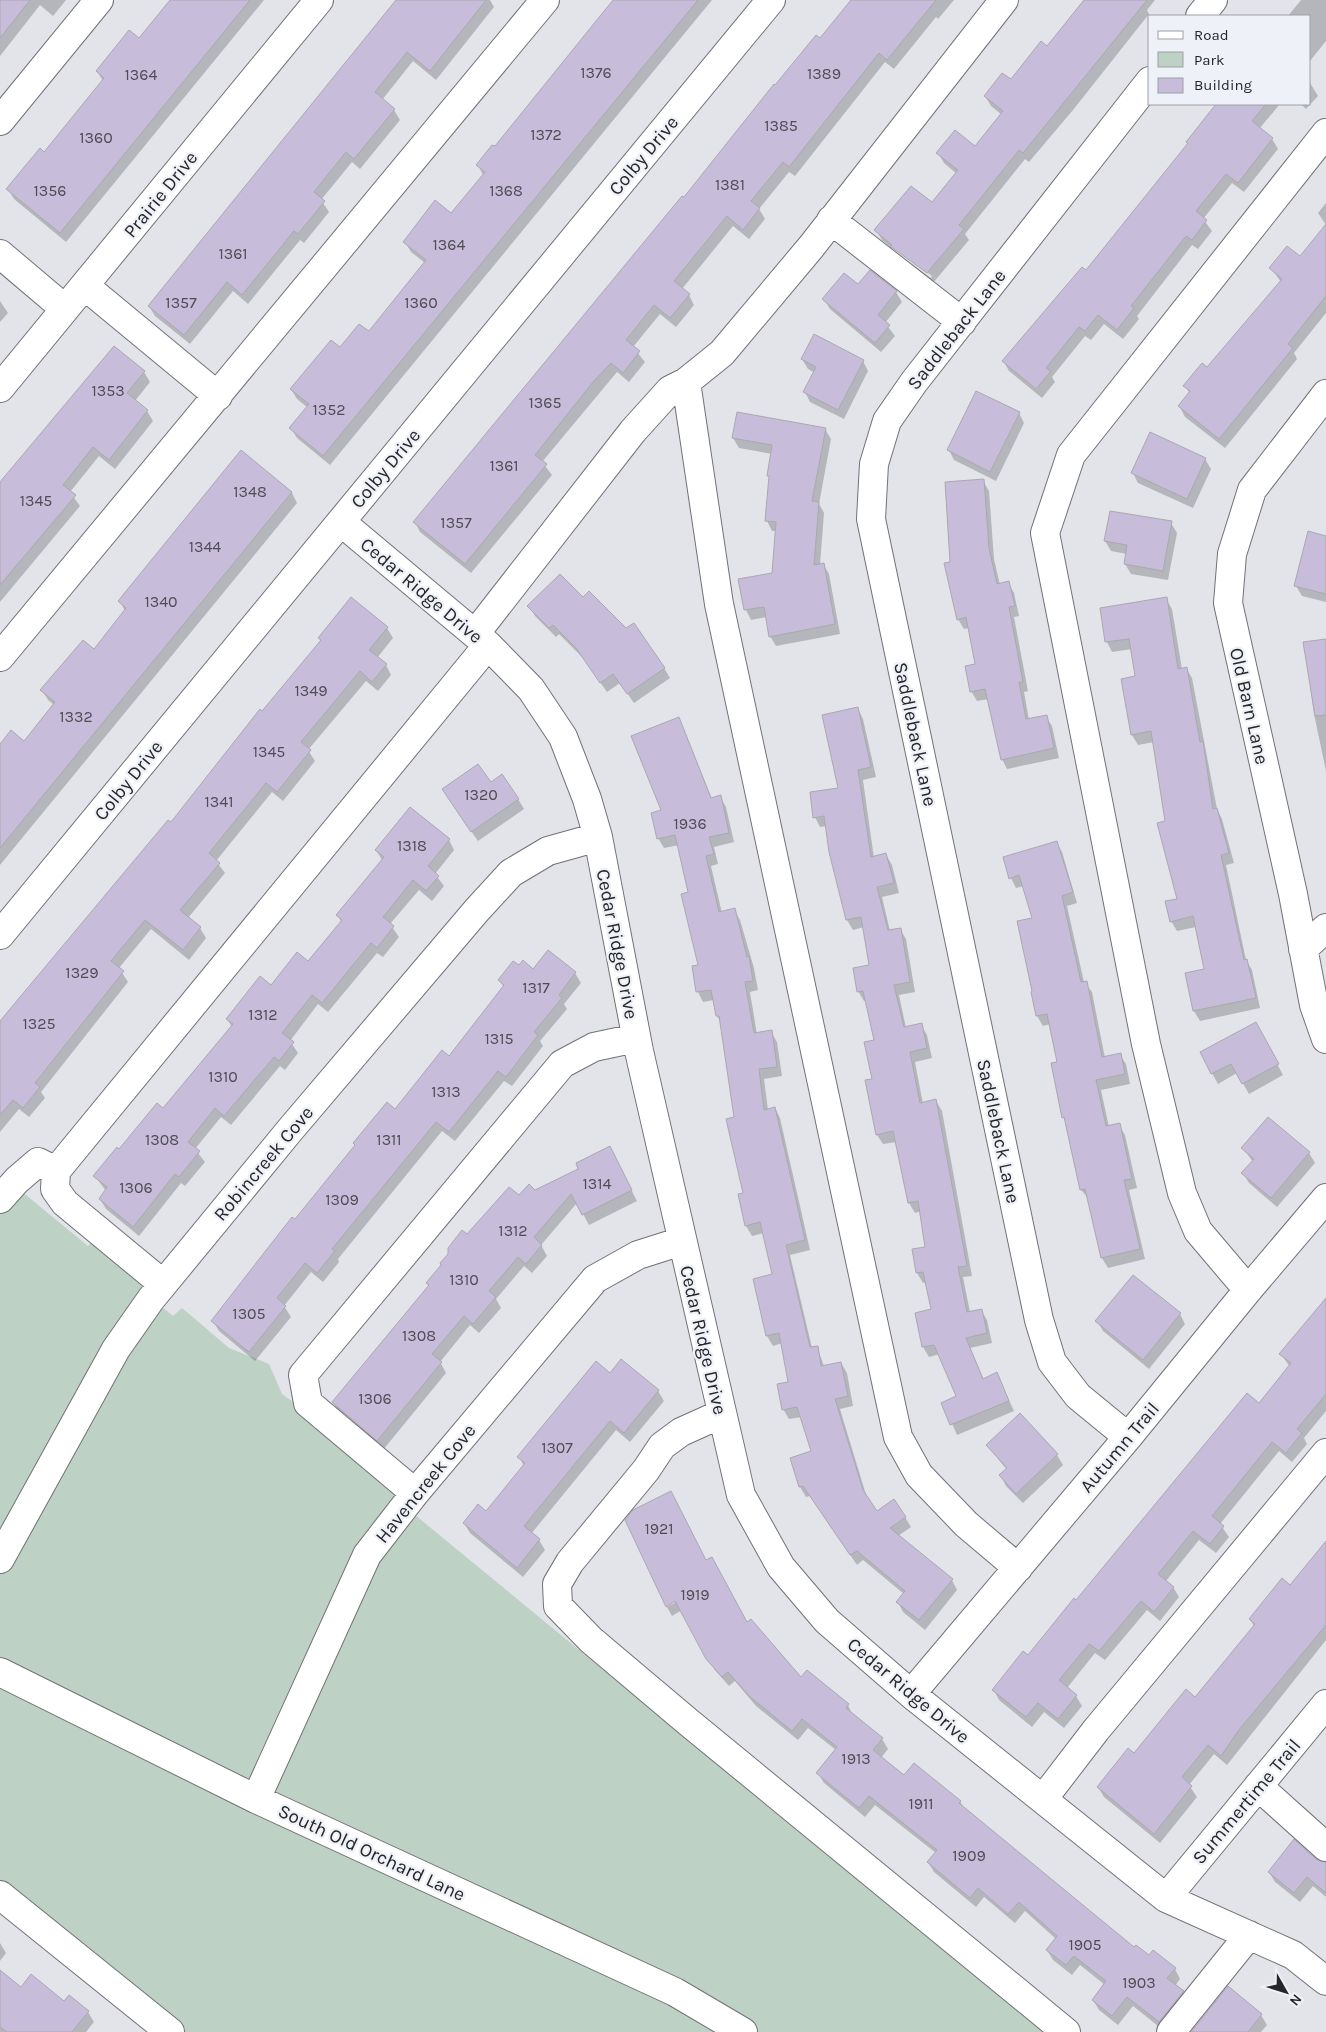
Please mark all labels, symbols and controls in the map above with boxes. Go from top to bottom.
legend [1148,15,1311,105]
text: Road [1194,26,1229,44]
text: Park [1194,51,1224,69]
house number: 1376 [580,63,612,82]
house number: 1389 [807,64,841,83]
house number: 1364 [125,65,157,84]
text: Building [1194,76,1252,94]
street label: Colby Drive [604,112,683,200]
house number: 1385 [764,116,798,135]
house number: 1372 [530,125,562,144]
house number: 1360 [79,128,113,147]
street label: Prairie Drive [119,147,202,242]
house number: 1381 [715,175,745,194]
house number: 1356 [34,181,66,200]
house number: 1368 [489,181,523,200]
house number: 1364 [433,235,465,254]
house number: 1361 [218,244,248,263]
street label: Saddleback Lane [903,265,1011,394]
house number: 1357 [165,293,197,312]
house number: 1360 [404,293,438,312]
house number: 1353 [91,381,125,400]
house number: 1365 [529,393,561,412]
house number: 1352 [312,400,346,419]
street label: Colby Drive [346,425,425,513]
house number: 1361 [489,456,519,475]
house number: 1348 [233,482,267,501]
house number: 1345 [20,491,52,510]
house number: 1357 [440,513,472,532]
street label: Cedar Ridge Drive [356,533,487,648]
house number: 1344 [189,537,221,556]
house number: 1340 [144,592,178,611]
street label: Old Barn Lane [1225,646,1273,767]
street label: Saddleback Lane [889,660,941,808]
house number: 1349 [295,681,327,700]
house number: 1332 [59,707,93,726]
street label: Colby Drive [90,736,168,825]
house number: 1345 [253,742,285,761]
house number: 1320 [464,785,498,804]
house number: 1341 [205,792,233,811]
house number: 1936 [673,814,707,833]
house number: 1318 [397,836,427,855]
street label: Cedar Ridge Drive [592,867,642,1021]
house number: 1329 [65,963,99,982]
house number: 1317 [522,978,550,997]
house number: 1312 [248,1005,278,1024]
house number: 1325 [22,1014,56,1033]
house number: 1315 [484,1029,514,1048]
street label: Saddleback Lane [972,1057,1024,1205]
house number: 1310 [208,1067,238,1086]
house number: 1313 [431,1082,461,1101]
street label: Robincreek Cove [209,1102,318,1226]
house number: 1308 [145,1130,179,1149]
house number: 1311 [376,1130,402,1149]
house number: 1314 [583,1174,612,1193]
house number: 1306 [119,1178,153,1197]
house number: 1309 [325,1190,359,1209]
house number: 1312 [498,1221,528,1240]
street label: Cedar Ridge Drive [675,1263,731,1417]
house number: 1310 [449,1270,479,1289]
house number: 1305 [232,1304,266,1323]
house number: 1308 [402,1326,436,1345]
house number: 1306 [358,1389,392,1408]
street label: Autumn Trail [1076,1398,1164,1497]
street label: Havencreek Cove [371,1420,480,1548]
house number: 1307 [541,1438,573,1457]
house number: 1921 [644,1519,674,1538]
house number: 1919 [680,1585,710,1604]
street label: Cedar Ridge Drive [843,1633,974,1748]
street label: Summertime Trail [1188,1735,1305,1869]
house number: 1913 [841,1749,871,1768]
house number: 1911 [908,1794,934,1813]
street label: South Old Orchard Lane [275,1800,469,1906]
house number: 1909 [952,1846,986,1865]
house number: 1905 [1068,1935,1102,1954]
north arrow [1261,1967,1311,2017]
house number: 1903 [1122,1973,1156,1992]
text: N [1286,1991,1305,2009]

